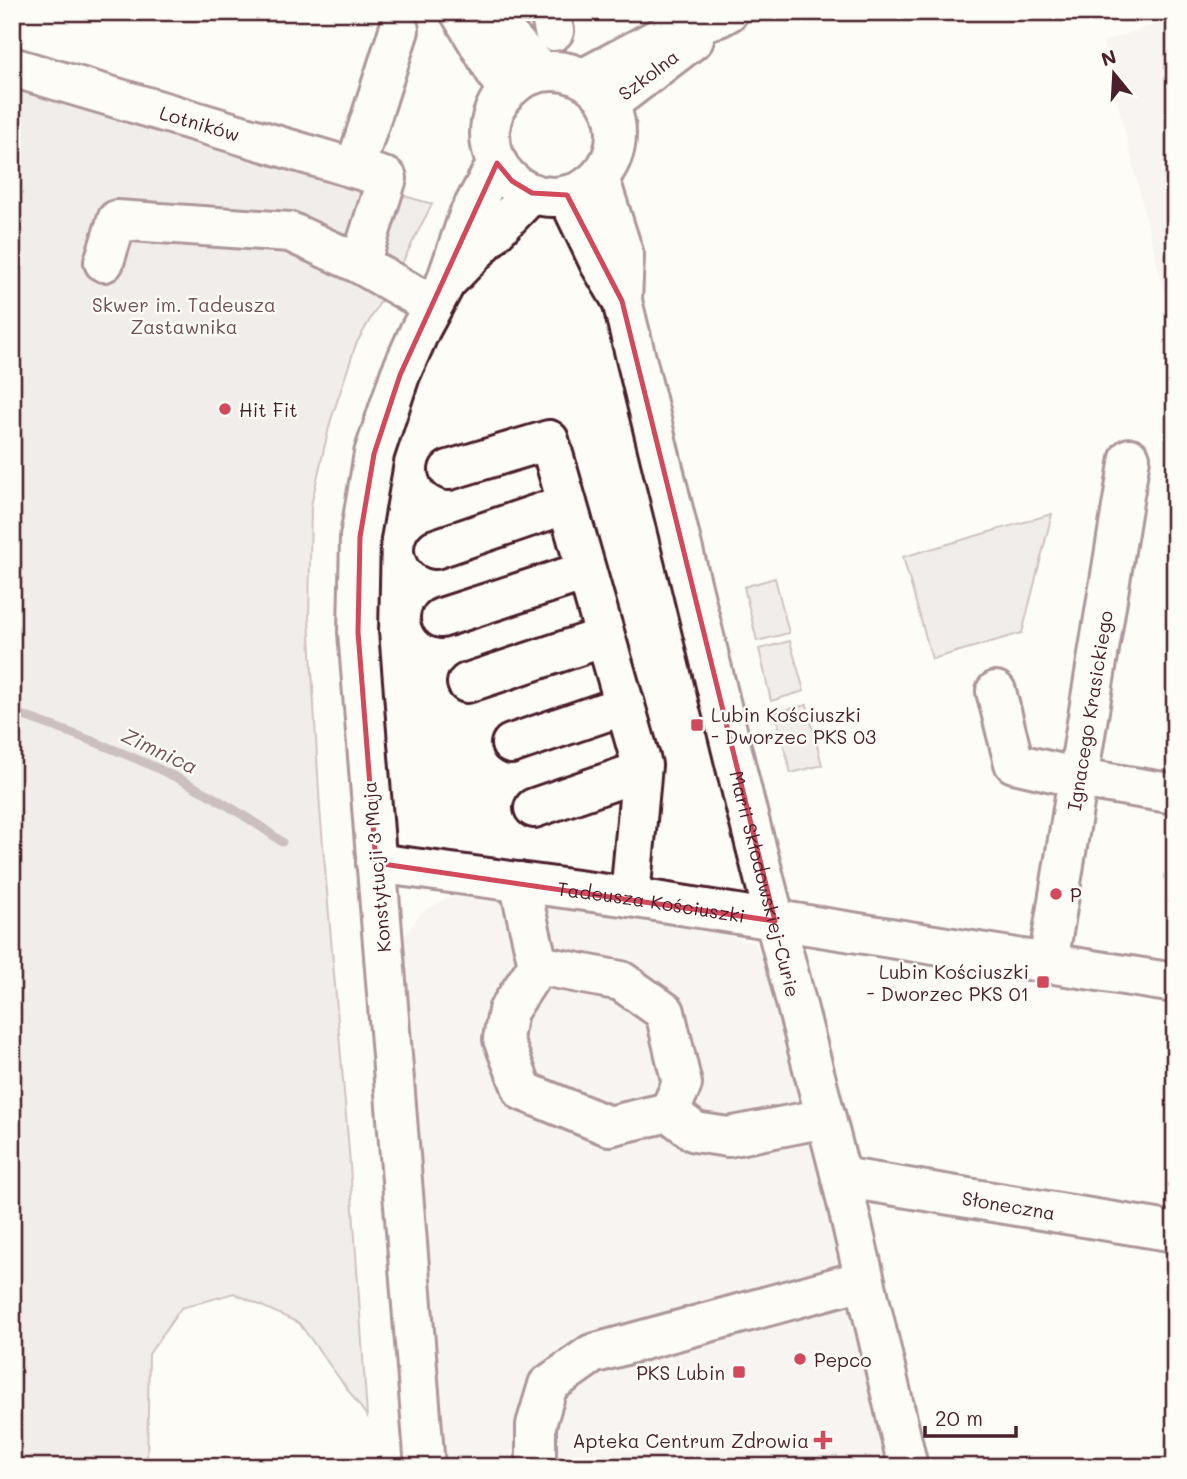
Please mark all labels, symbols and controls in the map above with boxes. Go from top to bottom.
north arrow [1078,38,1148,108]
street label: Szkolna [613,43,683,105]
text: N [1098,43,1119,71]
street label: Lotników [157,99,243,146]
park label: Skwer im. Tadeusza Zastawnika [92,292,276,339]
place label: Hit Fit [239,397,298,422]
marker: Hit Fit [217,401,233,417]
street label: Ignacego Krasickiego [1060,608,1118,812]
place label: Lubin Kościuszki - Dworzec PKS 03 [711,702,876,749]
marker: Lubin Kościuszki - Dworzec PKS 03 [689,717,705,733]
water label: Zimnica [118,721,202,779]
street label: Marii Skłodowskiej-Curie [725,768,807,1000]
street label: Konstytucji 3 Maja [356,781,396,953]
street label: Tadeusza Kościuszki [556,875,747,928]
place label: P [1070,882,1082,907]
marker: P [1048,886,1064,902]
place label: Lubin Kościuszki - Dworzec PKS 01 [867,959,1029,1006]
marker: Lubin Kościuszki - Dworzec PKS 01 [1035,974,1051,990]
street label: Słoneczna [960,1185,1057,1225]
place label: Pepco [814,1347,872,1372]
marker: Pepco [792,1351,808,1367]
place label: PKS Lubin [636,1360,725,1385]
marker: PKS Lubin [731,1364,747,1380]
scale bar [925,1395,1016,1439]
text: 20 m [935,1404,983,1431]
place label: Apteka Centrum Zdrowia [573,1428,809,1453]
marker: Apteka Centrum Zdrowia [815,1432,831,1448]

